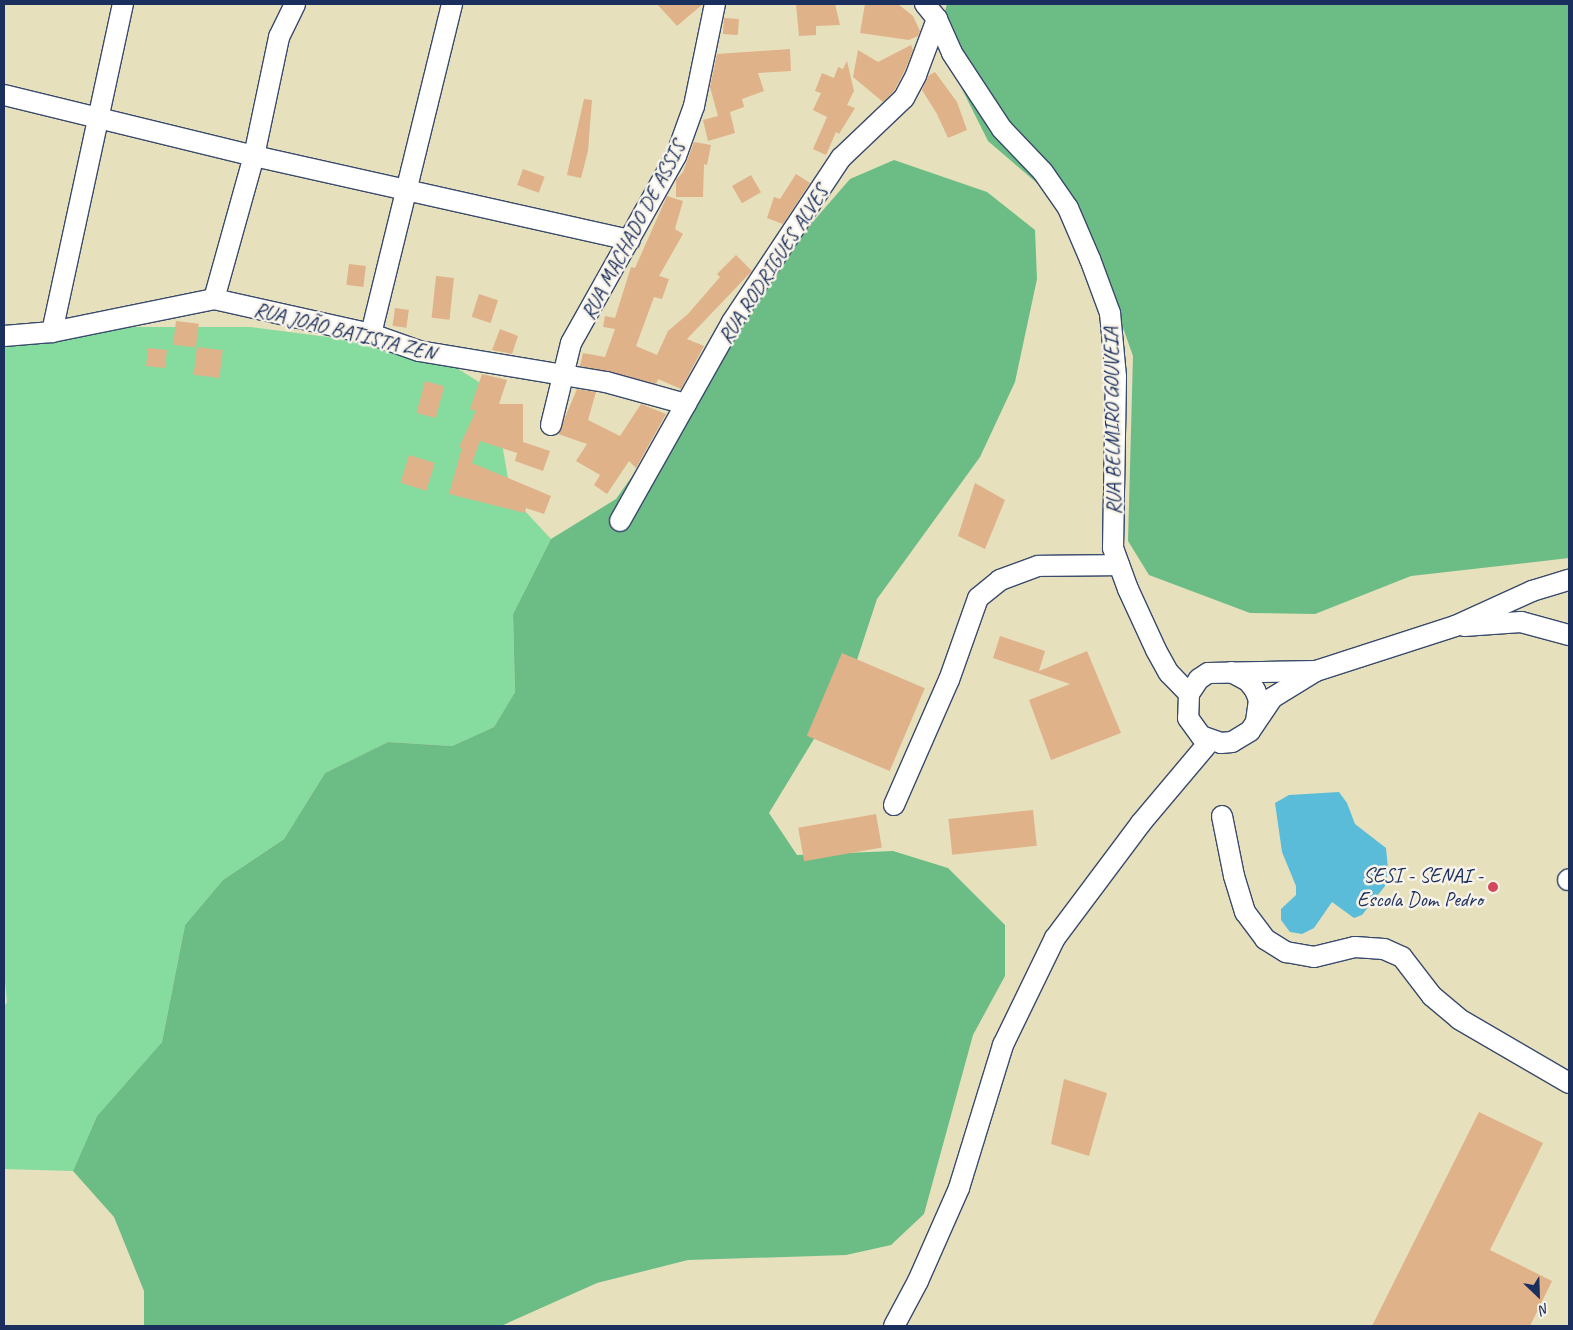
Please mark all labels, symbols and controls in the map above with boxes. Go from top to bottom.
street label: RUA MACHADO DE ASSIS [575,136,691,324]
street label: RUA RODRIGUES ALVES [712,180,834,348]
street label: RUA JOÃO BATISTA ZEN [251,296,439,366]
street label: RUA BELMIRO GOUVEIA [1098,327,1126,515]
place label: SESI - SENAI - Escola Dom Pedro [1357,862,1483,912]
marker: SESI - SENAI - Escola Dom Pedro [1487,881,1499,893]
north arrow [1513,1270,1563,1320]
text: N [1537,1300,1552,1319]

